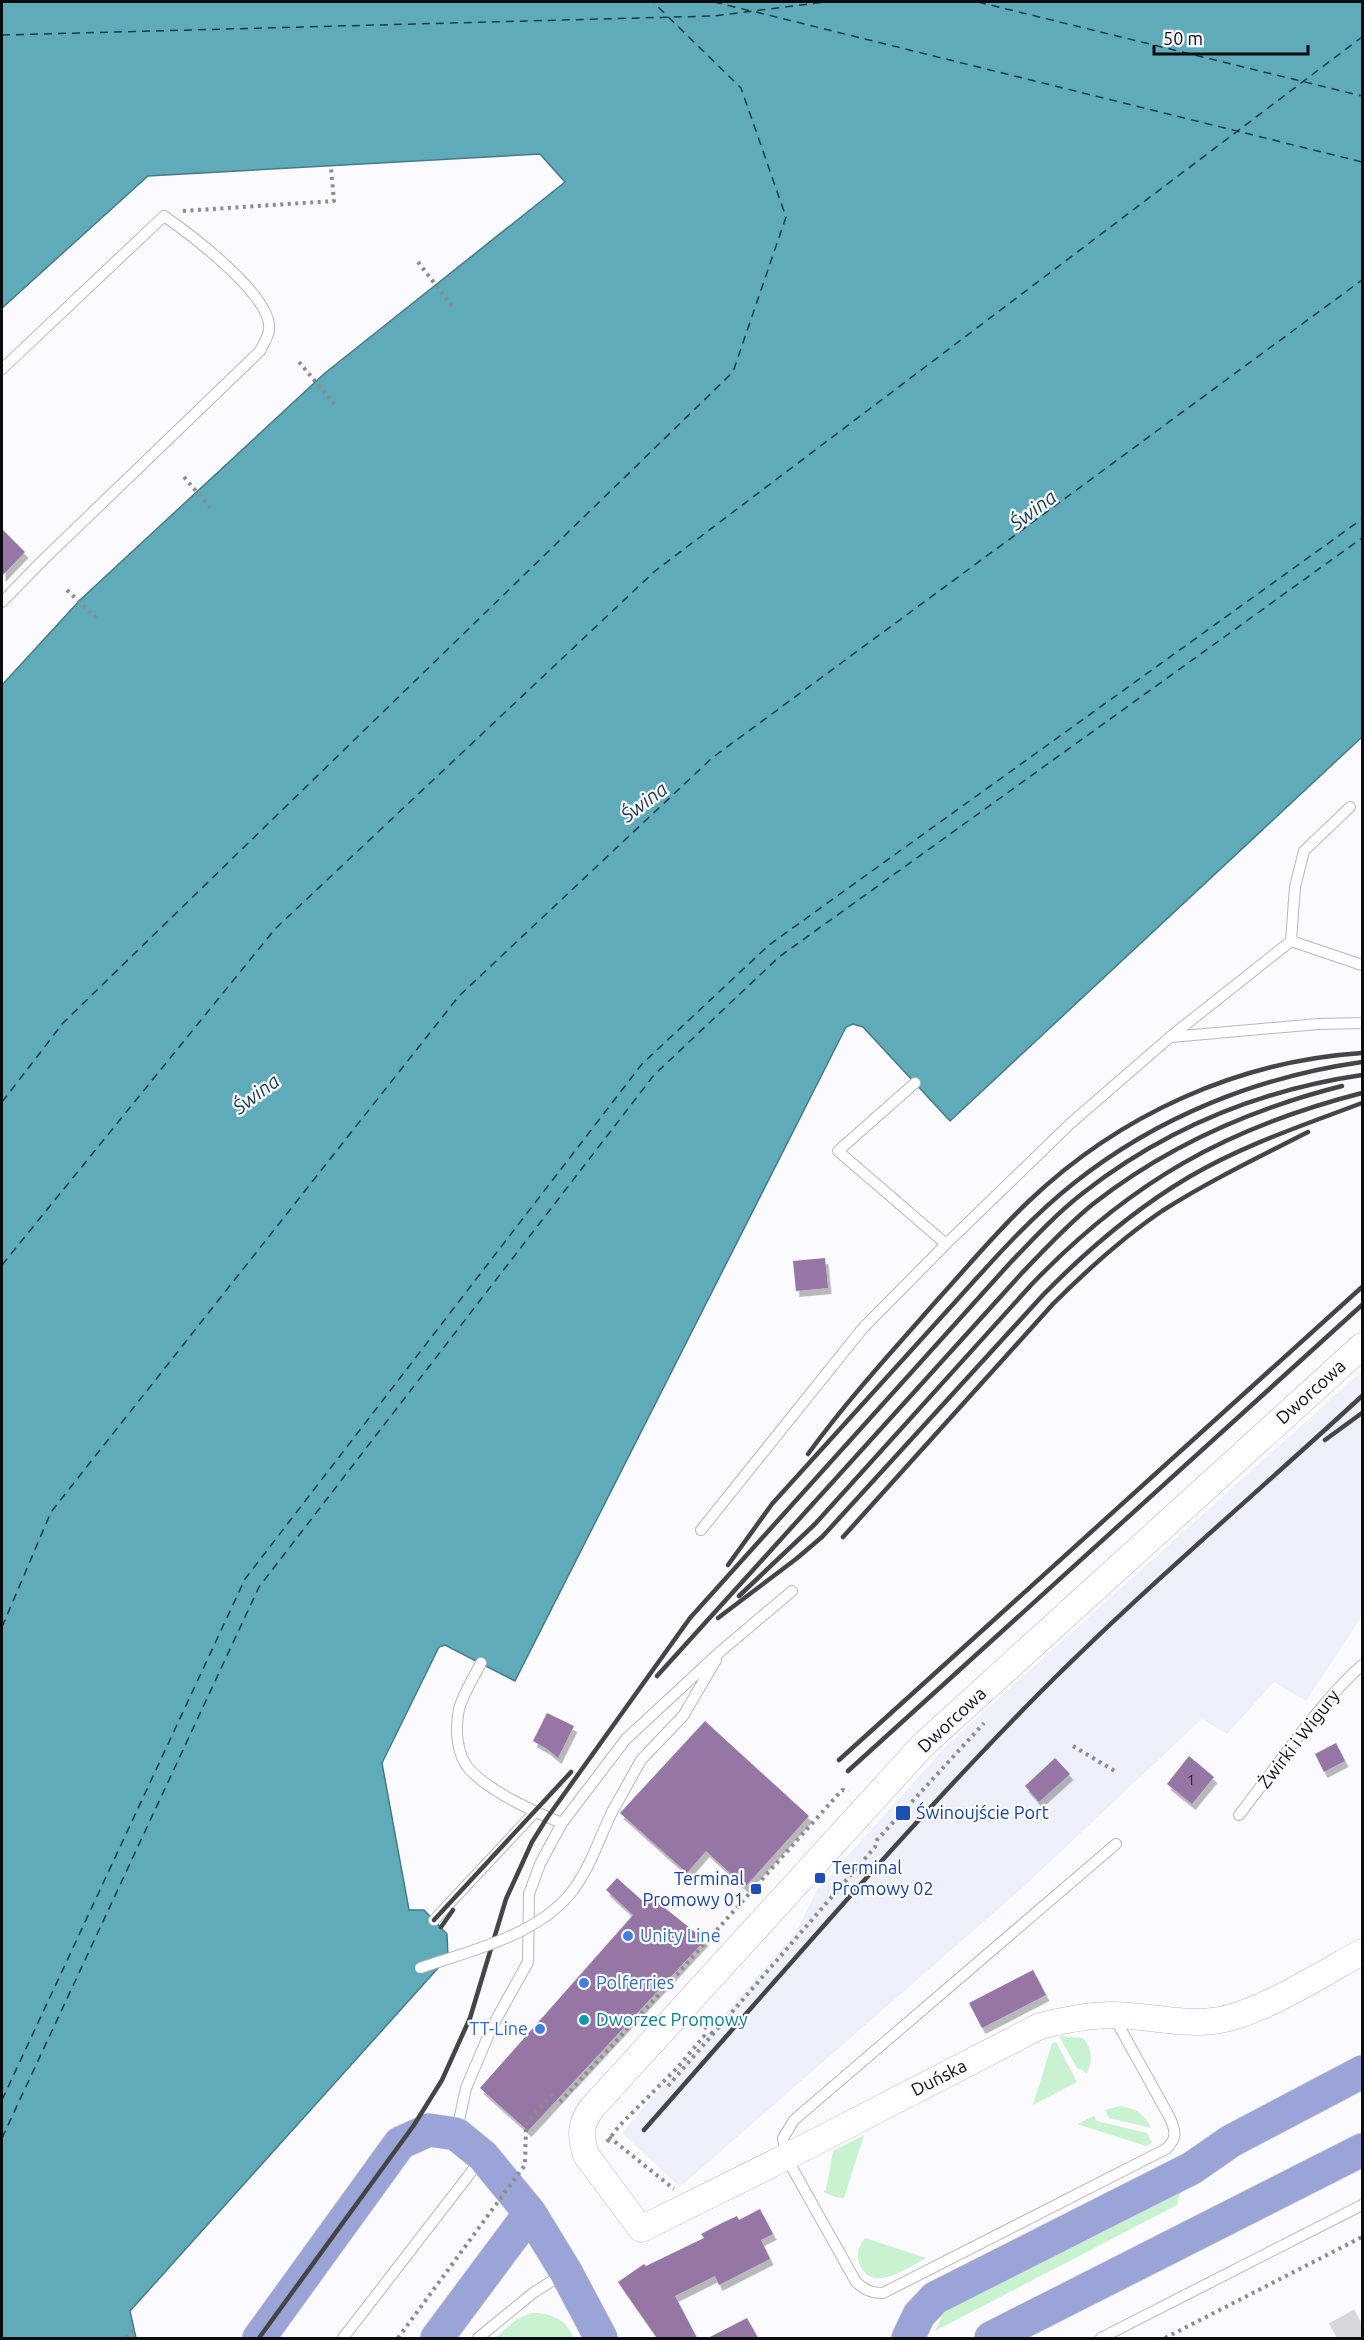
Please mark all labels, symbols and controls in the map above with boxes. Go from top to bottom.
scale bar [1154,18,1308,56]
text: 50 m [1163,28,1203,48]
water label: Świna [1004,485,1061,535]
water label: Świna [615,777,672,827]
water label: Świna [227,1069,284,1119]
street label: Dworcowa [1272,1355,1349,1427]
street label: Dworcowa [913,1683,990,1756]
street label: Żwirki i Wigury [1254,1685,1343,1791]
house number: 1 [1187,1771,1195,1788]
place label: Świnoujście Port [916,1801,1049,1822]
marker: Świnoujście Port [894,1804,912,1822]
place label: Terminal Promowy 02 [832,1857,934,1898]
place label: Terminal Promowy 01 [642,1868,744,1909]
marker: Terminal Promowy 02 [813,1871,827,1885]
marker: Terminal Promowy 01 [749,1882,763,1896]
place label: Unity Line [640,1925,721,1945]
marker: Unity Line [621,1929,635,1943]
place label: Polferries [596,1972,675,1992]
marker: Polferries [577,1976,591,1990]
place label: Dworzec Promowy [596,2009,748,2029]
marker: Dworzec Promowy [577,2013,591,2027]
place label: TT-Line [469,2018,528,2038]
marker: TT-Line [533,2022,547,2036]
street label: Duńska [908,2055,970,2100]

